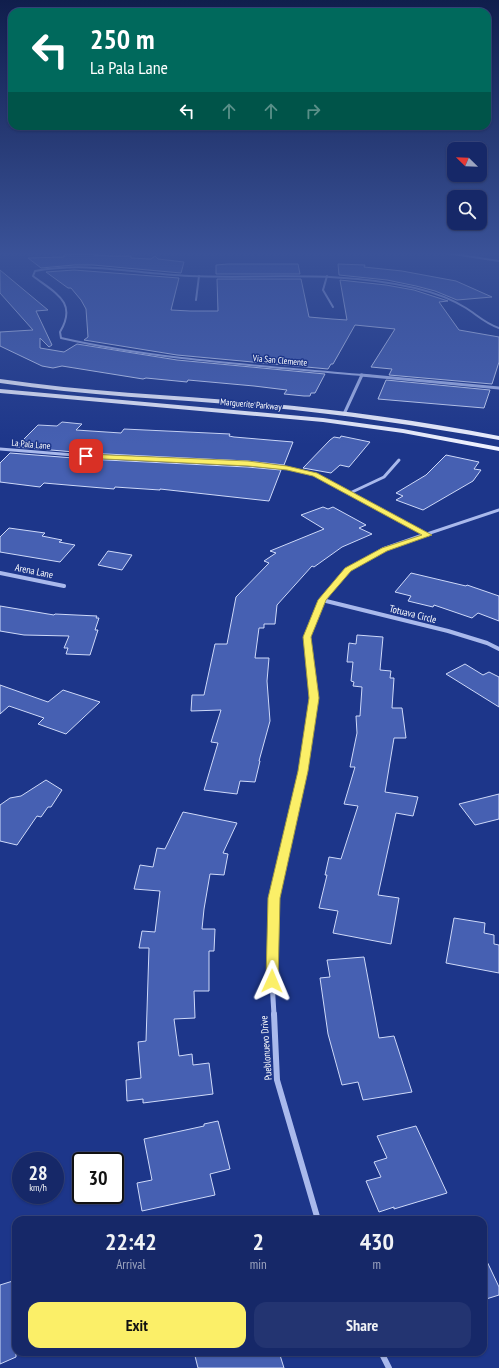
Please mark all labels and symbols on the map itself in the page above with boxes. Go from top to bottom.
north arrow [447,142,487,182]
street label: Via San Clemente [251,352,308,368]
street label: Marguerite Parkway [220,396,283,412]
street label: La Pala Lane [11,437,51,451]
pin [69,439,103,473]
street label: Arena Lane [14,561,54,581]
street label: Totuava Circle [388,602,438,626]
position arrow [251,960,293,1002]
street label: Pueblonuevo Drive [257,1015,275,1081]
speed limit sign: 30 [72,1152,124,1204]

